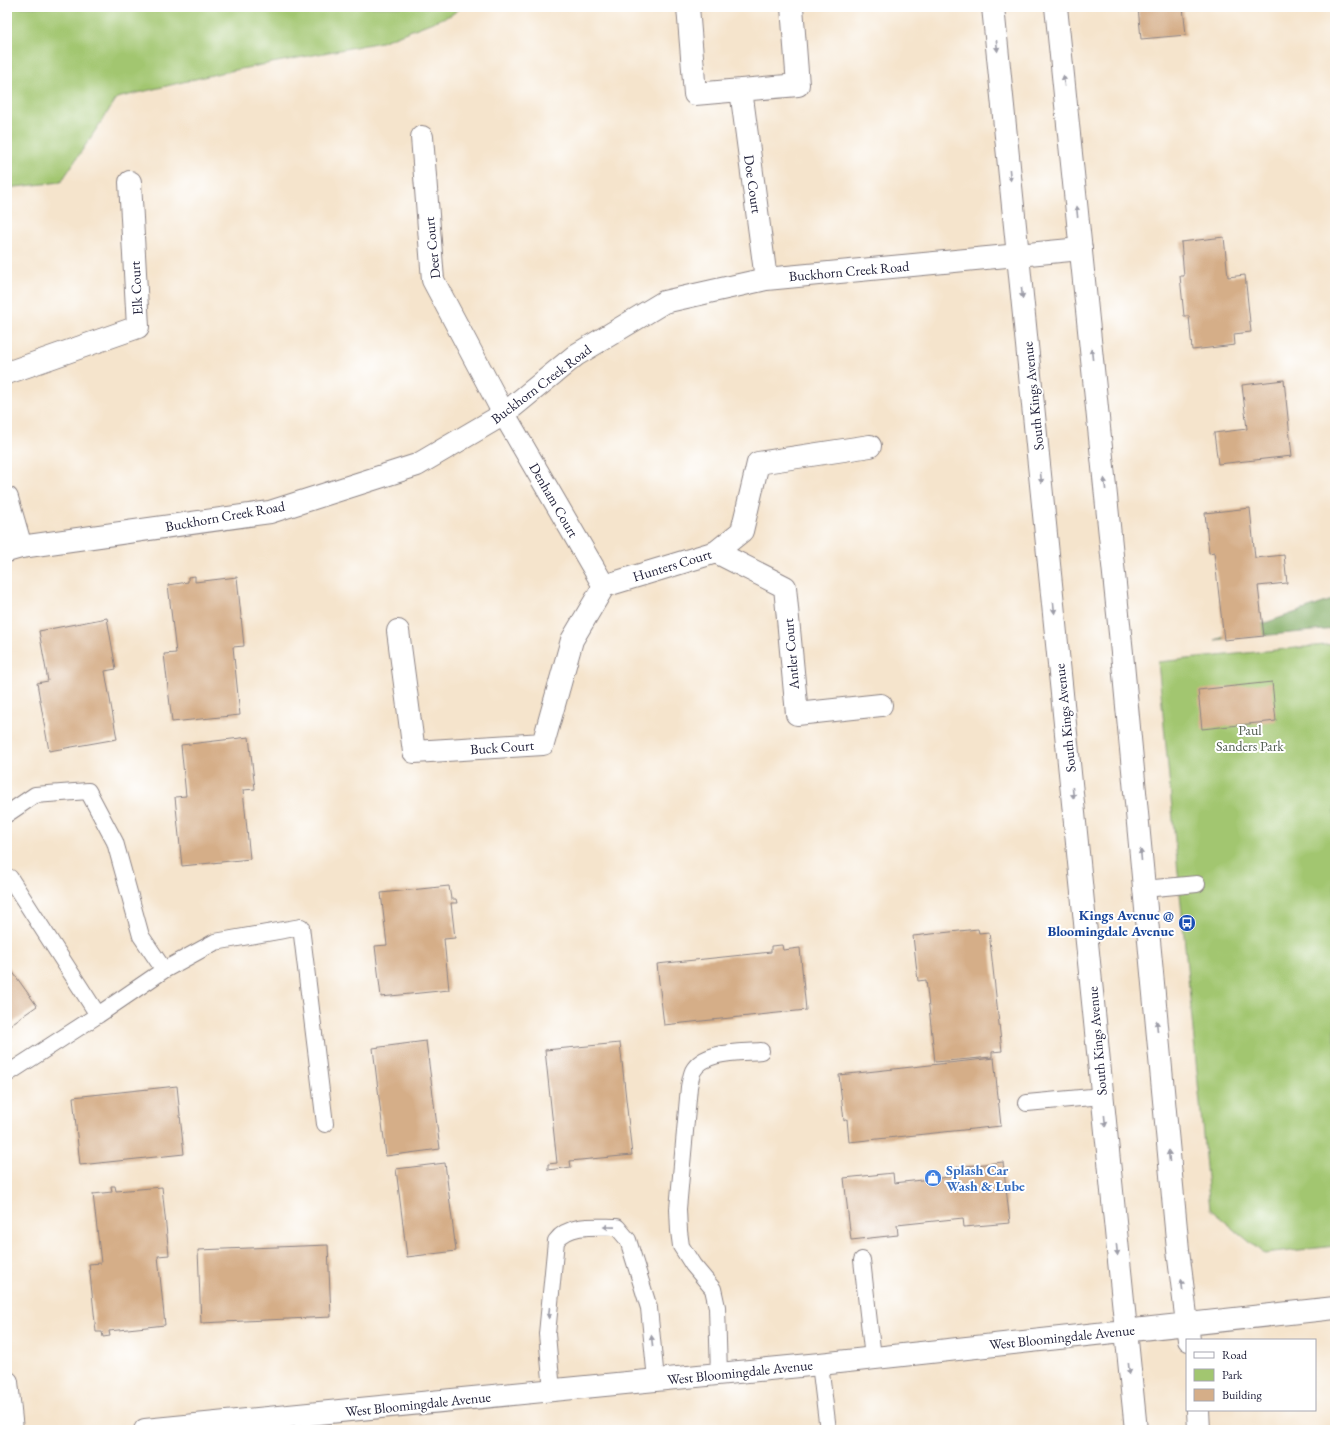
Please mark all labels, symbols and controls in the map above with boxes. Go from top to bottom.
one-way arrow [994,40,1000,52]
one-way arrow [1060,75,1067,87]
street label: Doe Court [740,153,766,215]
one-way arrow [1007,169,1014,181]
one-way arrow [1074,205,1080,217]
street label: Deer Court [420,216,444,280]
street label: Buckhorn Creek Road [788,257,911,285]
street label: Elk Court [126,260,146,315]
one-way arrow [1019,287,1026,299]
street label: Buckhorn Creek Road [487,340,595,428]
street label: South Kings Avenue [1018,340,1048,451]
one-way arrow [1088,348,1095,360]
street label: Denham Court [525,459,583,541]
one-way arrow [1038,472,1044,484]
one-way arrow [1102,477,1108,490]
street label: Buckhorn Creek Road [164,496,287,535]
street label: Hunters Court [630,544,714,585]
one-way arrow [1051,602,1057,614]
street label: Antler Court [779,617,803,691]
street label: South Kings Avenue [1050,662,1080,773]
park label: Paul Sanders Park [1216,721,1284,755]
street label: Buck Court [469,736,535,758]
one-way arrow [1070,787,1076,799]
one-way arrow [1138,849,1144,861]
place label: Kings Avenue @ Bloomingdale Avenue [1048,906,1174,940]
bus stop icon: Kings Avenue @ Bloomingdale Avenue [1177,913,1197,933]
street label: South Kings Avenue [1083,985,1111,1096]
one-way arrow [1154,1020,1161,1032]
one-way arrow [1101,1114,1108,1127]
one-way arrow [1166,1150,1173,1162]
place label: Splash Car Wash & Lube [946,1161,1025,1195]
shop icon: Splash Car Wash & Lube [923,1168,943,1188]
one-way arrow [602,1224,615,1230]
one-way arrow [1114,1244,1121,1256]
one-way arrow [1179,1279,1186,1291]
one-way arrow [546,1307,553,1319]
street label: West Bloomingdale Avenue [988,1320,1136,1354]
one-way arrow [649,1335,655,1347]
legend [1186,1339,1316,1411]
text: Road [1222,1347,1248,1363]
street label: West Bloomingdale Avenue [666,1355,814,1389]
one-way arrow [1126,1363,1133,1375]
text: Park [1222,1367,1243,1383]
street label: West Bloomingdale Avenue [344,1387,492,1421]
text: Building [1222,1387,1263,1403]

